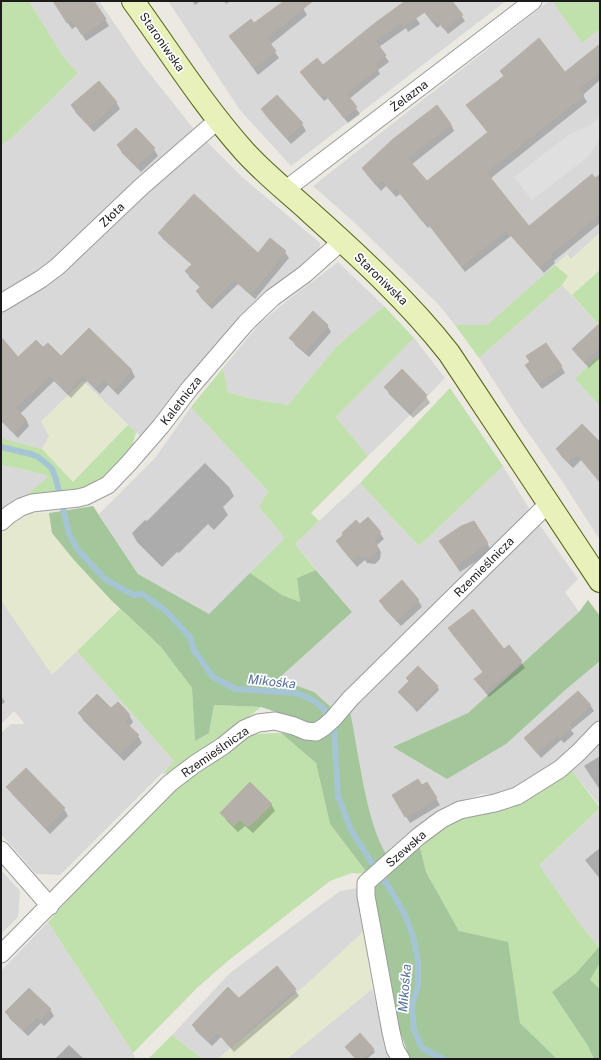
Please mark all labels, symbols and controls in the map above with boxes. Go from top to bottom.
street label: Staroniwska [137,10,187,74]
street label: Żelazna [387,77,431,115]
street label: Złota [97,200,127,230]
street label: Staroniwska [351,250,411,308]
street label: Kaletnicza [158,374,204,428]
street label: Rzemieślnicza [451,534,517,600]
water label: Mikośka [247,672,297,691]
street label: Rzemieślnicza [179,724,251,780]
street label: Szewska [383,828,429,870]
water label: Mikośka [395,963,414,1013]

